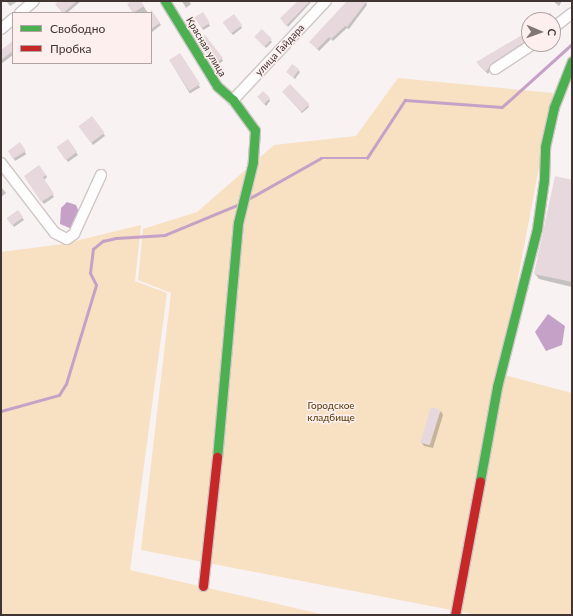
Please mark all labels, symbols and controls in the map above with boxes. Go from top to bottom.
legend [12,12,152,64]
north arrow [521,12,561,52]
street label: Красная улица [184,15,228,79]
text: Свободно [50,21,105,36]
street label: улица Гайдара [253,22,307,78]
text: С [546,29,559,36]
text: Пробка [50,41,91,56]
park label: Городское кладбище [307,399,355,422]

